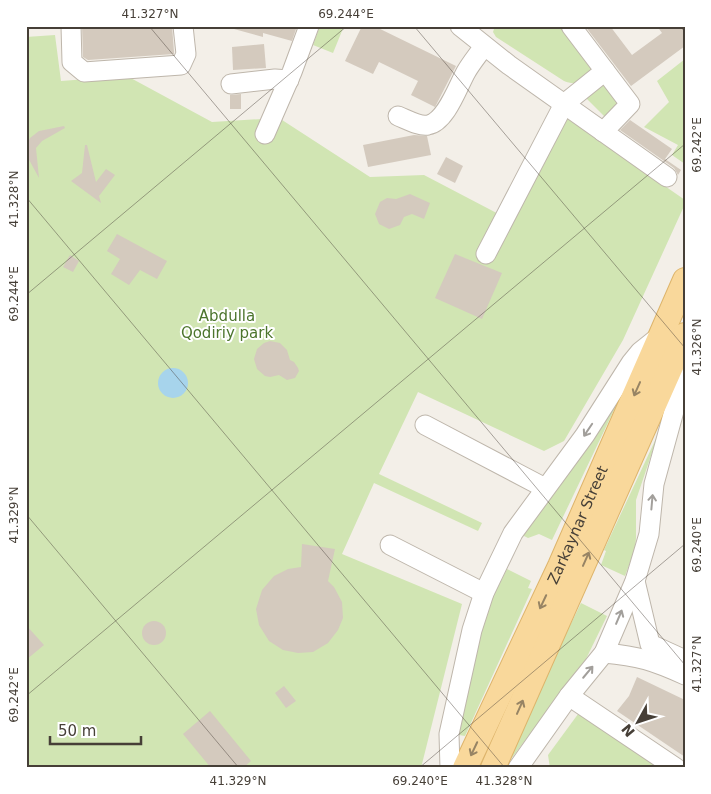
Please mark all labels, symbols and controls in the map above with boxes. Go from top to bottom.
text: 41.327°N [122,7,178,21]
text: 69.244°E [318,7,374,21]
text: 69.242°E [690,117,704,173]
text: 41.328°N [7,171,21,227]
text: 69.244°E [7,266,21,322]
park label: Abdulla Qodiriy park [181,307,273,342]
text: 41.326°N [690,319,704,375]
one-way arrow [632,381,642,396]
one-way arrow [583,423,593,437]
street label: Zarkaynar Street [544,463,612,587]
text: 41.329°N [7,487,21,543]
one-way arrow [647,494,657,510]
text: 69.240°E [690,517,704,573]
one-way arrow [582,552,592,567]
one-way arrow [538,594,547,609]
one-way arrow [615,610,624,625]
text: 41.327°N [690,636,704,692]
one-way arrow [583,666,594,679]
text: 69.242°E [7,667,21,723]
north arrow [614,696,664,746]
one-way arrow [515,700,525,715]
scale bar [50,714,141,746]
text: N [618,721,638,740]
text: 50 m [58,722,96,740]
one-way arrow [468,741,478,756]
text: 41.329°N [210,774,266,788]
text: 69.240°E [392,774,448,788]
text: 41.328°N [476,774,532,788]

